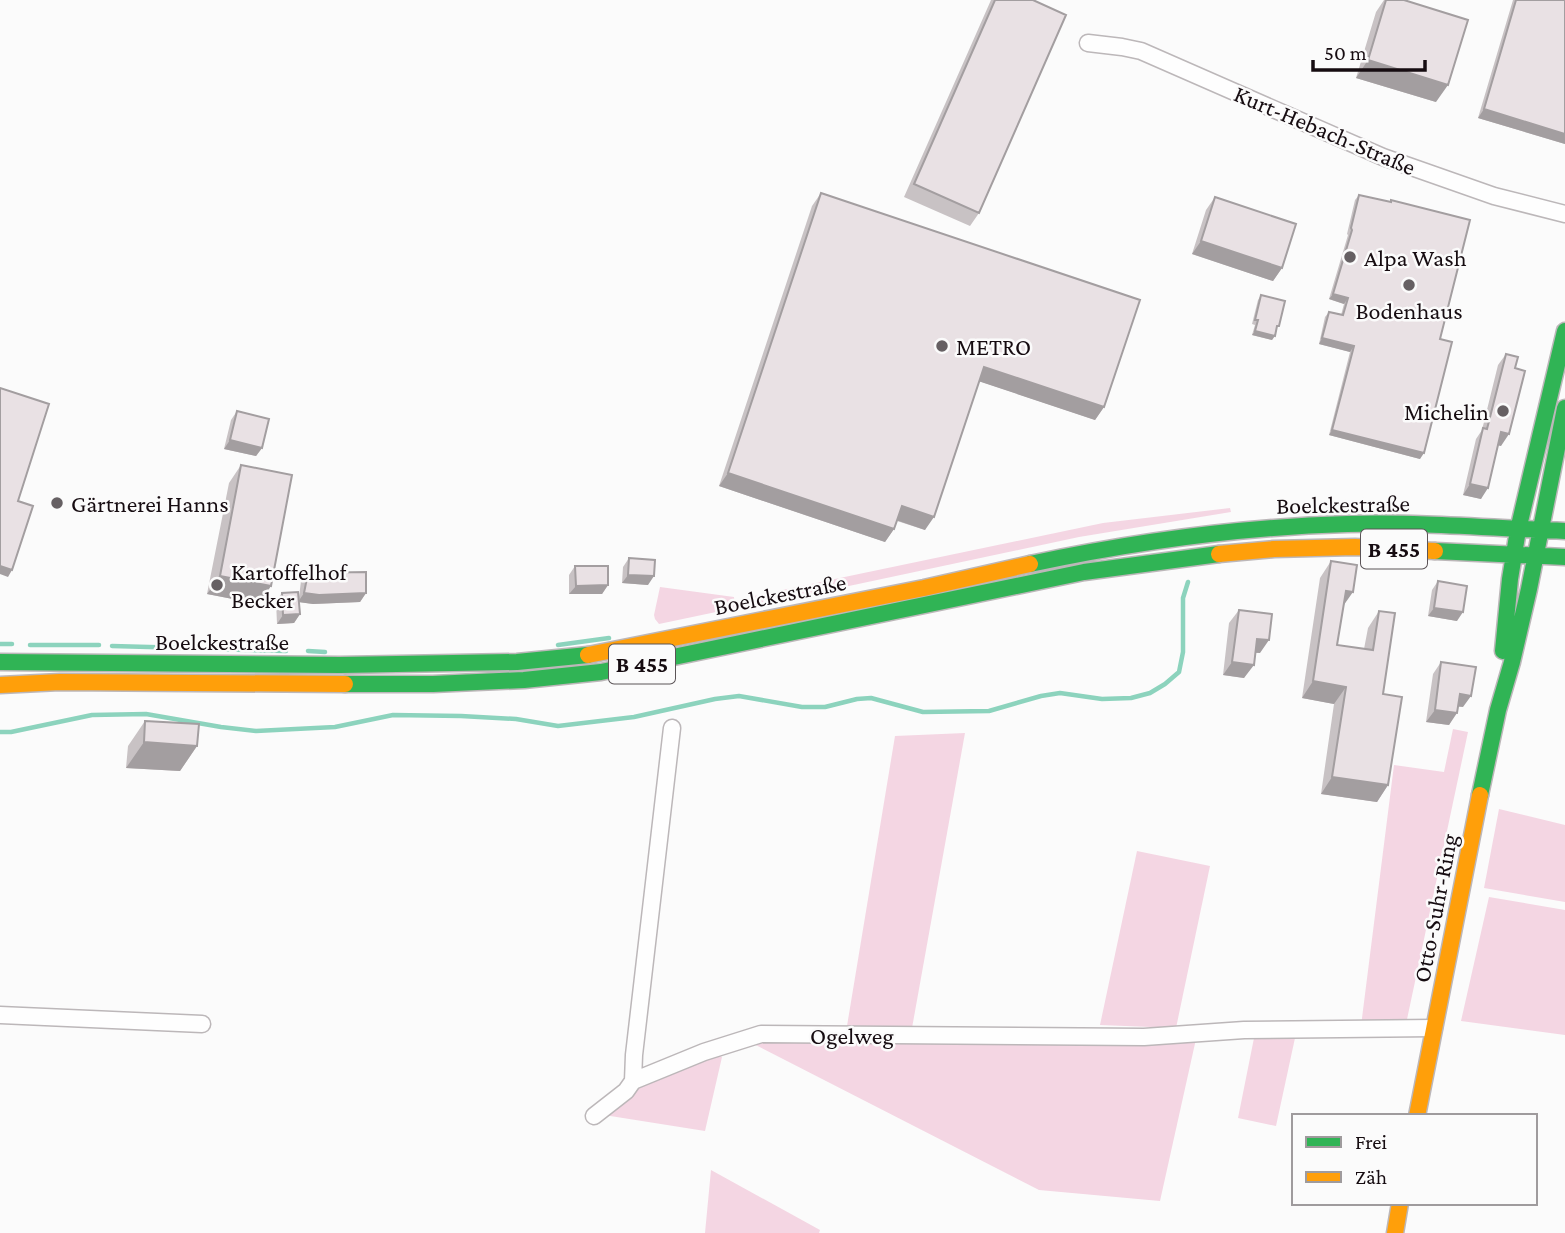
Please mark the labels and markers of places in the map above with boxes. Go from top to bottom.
place label: Alpa Wash [1364,244,1467,271]
marker: Alpa Wash [1342,249,1358,265]
marker: Bodenhaus [1401,277,1417,293]
place label: Bodenhaus [1355,297,1463,324]
place label: METRO [956,333,1031,360]
marker: METRO [934,338,950,354]
place label: Michelin [1404,398,1489,425]
marker: Michelin [1495,403,1511,419]
place label: Gärtnerei Hanns [71,490,229,517]
marker: Gärtnerei Hanns [49,495,65,511]
place label: Kartoffelhof Becker [231,558,349,613]
marker: Kartoffelhof Becker [209,577,225,593]

